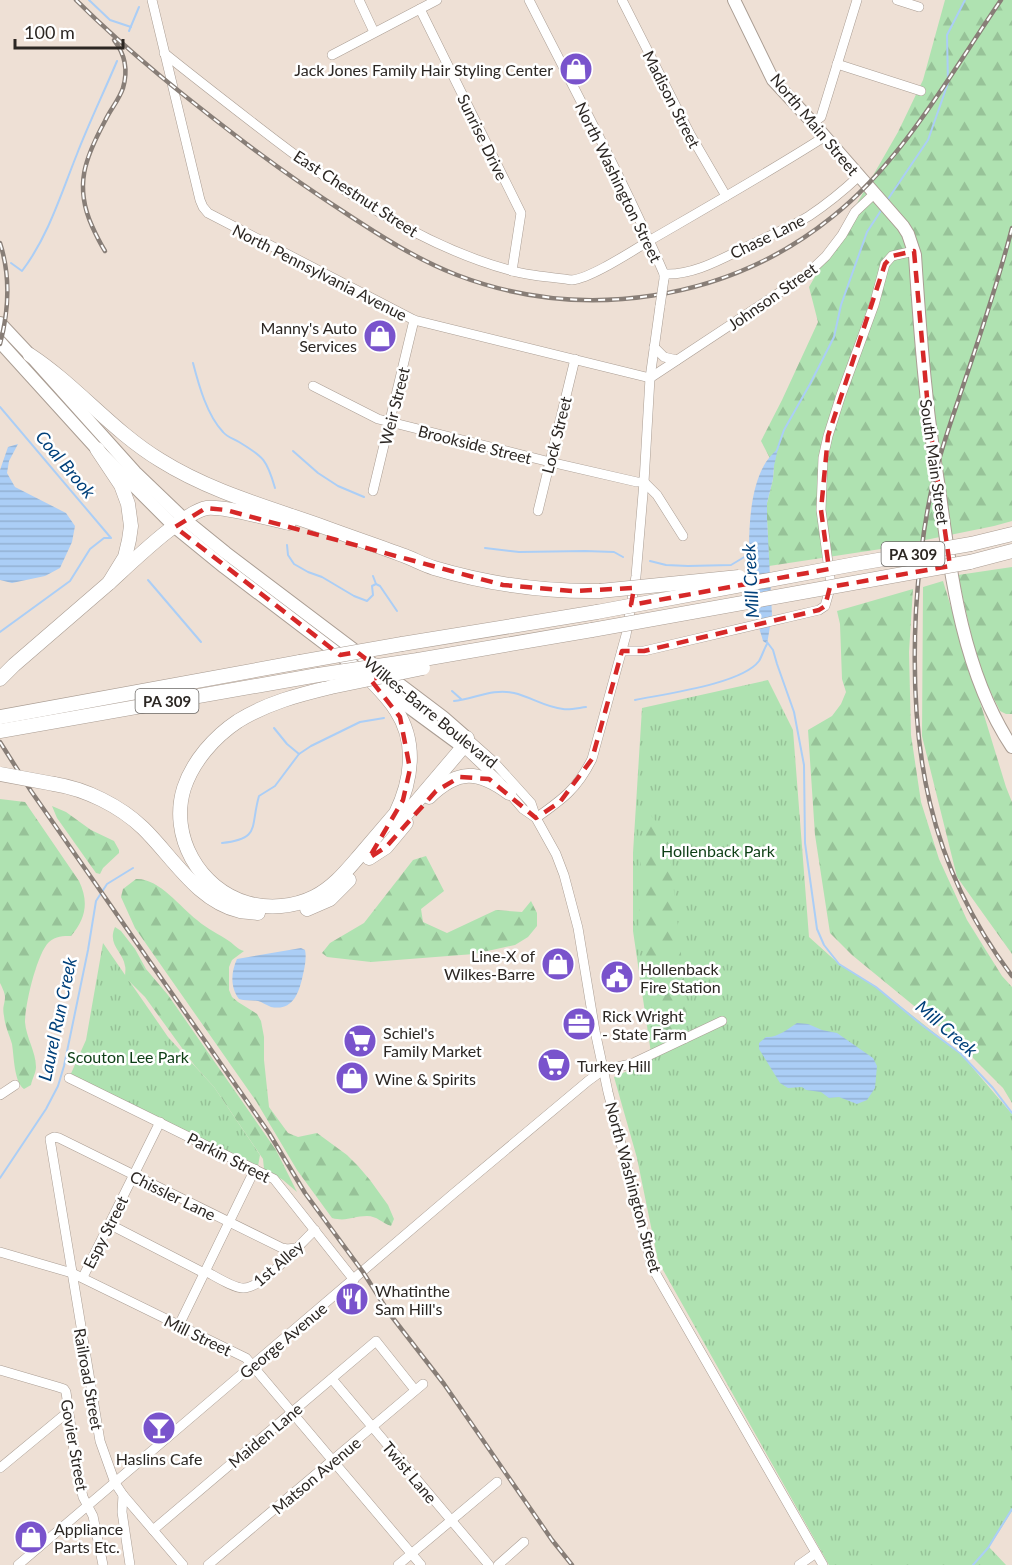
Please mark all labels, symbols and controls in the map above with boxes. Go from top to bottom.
scale bar [15,12,123,50]
text: 100 m [24,21,75,43]
street label: Madison Street [639,47,705,151]
shop icon: Jack Jones Family Hair Styling Center [558,51,594,87]
place label: Jack Jones Family Hair Styling Center [294,60,553,79]
street label: North Main Street [767,69,863,179]
street label: Sunrise Drive [454,91,512,183]
street label: North Washington Street [572,99,666,265]
street label: East Chestnut Street [290,146,422,240]
street label: Chase Lane [727,210,807,262]
street label: North Pennsylvania Avenue [230,220,410,324]
street label: Johnson Street [724,258,820,334]
place label: Manny's Auto Services [261,318,357,355]
shop icon: Manny's Auto Services [362,318,398,354]
street label: Weir Street [375,365,413,447]
street label: Lock Street [537,394,575,475]
street label: South Main Street [917,398,953,526]
street label: Brookside Street [416,421,534,467]
water label: Coal Brook [31,426,101,503]
road number: PA 309 [882,542,944,566]
water label: Mill Creek [737,543,763,619]
street label: Wilkes-Barre Boulevard [361,652,501,772]
road number: PA 309 [136,689,198,713]
park label: Hollenback Park [661,841,776,860]
place label: Line-X of Wilkes-Barre [444,946,535,983]
shop icon: Line-X of Wilkes-Barre [540,946,576,982]
water label: Laurel Run Creek [33,955,81,1083]
public building icon: Hollenback Fire Station [599,959,635,995]
place label: Hollenback Fire Station [640,959,721,996]
water label: Mill Creek [912,995,983,1061]
office icon: Rick Wright - State Farm [561,1006,597,1042]
place label: Rick Wright - State Farm [602,1006,687,1043]
supermarket icon: Schiel's Family Market [342,1023,378,1059]
place label: Schiel's Family Market [383,1023,482,1060]
park label: Scouton Lee Park [67,1047,190,1066]
supermarket icon: Turkey Hill [536,1047,572,1083]
place label: Turkey Hill [577,1056,651,1075]
shop icon: Wine & Spirits [334,1060,370,1096]
place label: Wine & Spirits [375,1069,476,1088]
street label: North Washington Street [602,1100,666,1275]
street label: Parkin Street [184,1128,274,1186]
street label: Chissler Lane [127,1166,219,1224]
street label: Espy Street [79,1192,131,1271]
street label: 1st Alley [249,1236,308,1290]
restaurant icon: Whatinthe Sam Hill's [334,1281,370,1317]
place label: Whatinthe Sam Hill's [375,1281,450,1318]
street label: George Avenue [236,1298,330,1382]
street label: Mill Street [161,1311,235,1360]
street label: Railroad Street [71,1327,107,1432]
street label: Govier Street [58,1398,92,1493]
street label: Maiden Lane [224,1399,306,1471]
bar icon: Haslins Cafe [141,1410,177,1446]
street label: Matson Avenue [268,1432,364,1518]
street label: Twist Lane [379,1437,441,1507]
place label: Haslins Cafe [116,1449,202,1468]
shop icon: Appliance Parts Etc. [13,1519,49,1555]
place label: Appliance Parts Etc. [54,1519,123,1556]

